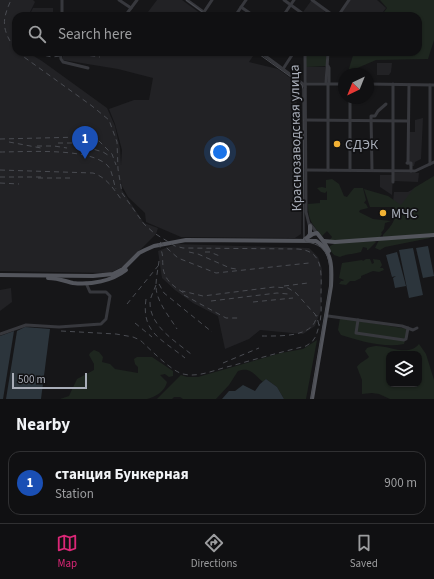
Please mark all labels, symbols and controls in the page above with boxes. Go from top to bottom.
search box [12,12,422,56]
icon: search [26,23,48,45]
text: Search here [58,24,132,45]
street label: Краснозаводская улица [285,64,307,212]
north arrow [338,68,374,104]
pin: 1 [72,126,98,159]
place label: СДЭК [345,135,379,155]
marker: СДЭК [332,139,342,149]
your location [210,142,230,162]
place label: МЧС [391,204,418,224]
marker: МЧС [378,208,388,218]
map controls [386,351,422,387]
button: layers [386,351,422,387]
scale bar [12,371,87,390]
text: 500 m [18,372,46,387]
text: Nearby [16,413,70,437]
text: станция Бункерная [55,464,189,485]
text: 1 [27,474,33,492]
text: 900 m [384,474,417,492]
text: Station [55,485,94,503]
tab: Map [56,532,78,571]
tab: Directions [191,532,237,571]
tab: Saved [350,532,378,571]

